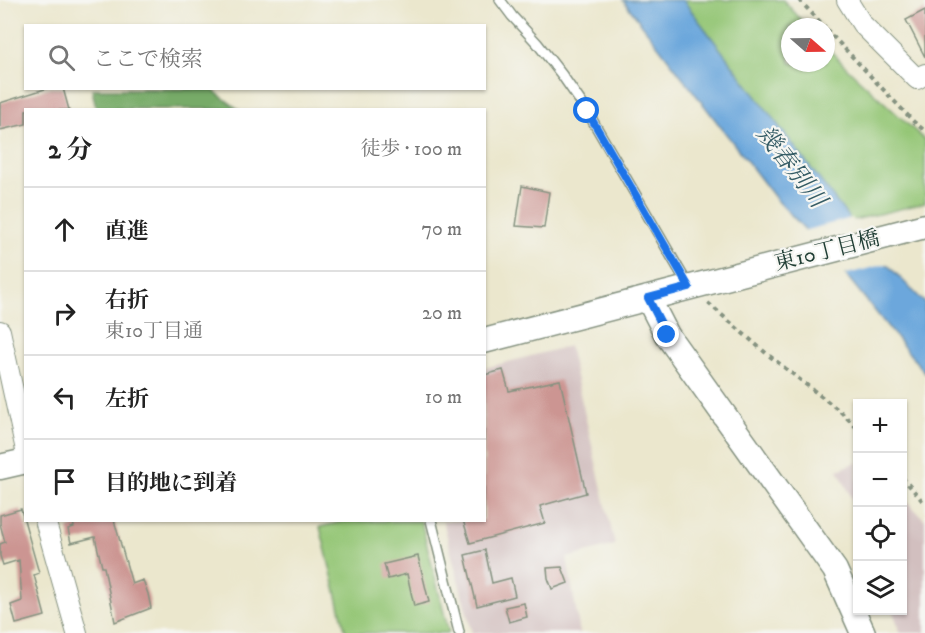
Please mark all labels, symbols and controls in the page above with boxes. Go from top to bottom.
north arrow [781,18,835,72]
search box [24,24,486,90]
icon: search [45,41,78,74]
text: ここで検索 [93,46,203,73]
route start [573,97,599,123]
water label: 幾春別川 [750,120,834,216]
text: 2 分 [48,134,92,167]
text: 徒歩 · 100 m [360,137,462,162]
icon: ahead [48,213,81,246]
text: 70 m [421,217,462,242]
text: 直進 [105,218,149,245]
street label: 東10丁目橋 [771,225,883,277]
text: 右折 [105,287,149,314]
icon: right [48,297,81,330]
text: 20 m [422,301,462,326]
text: 東10丁目通 [105,319,203,344]
route end [653,321,679,347]
icon: left [48,381,81,414]
text: 10 m [425,385,462,410]
text: 左折 [105,386,149,413]
map controls [853,399,907,615]
button: + [853,399,907,453]
button: − [853,453,907,507]
icon: arrive [48,465,81,498]
text: 目的地に到着 [105,470,237,497]
button: locate [853,507,907,561]
button: layers [853,561,907,615]

